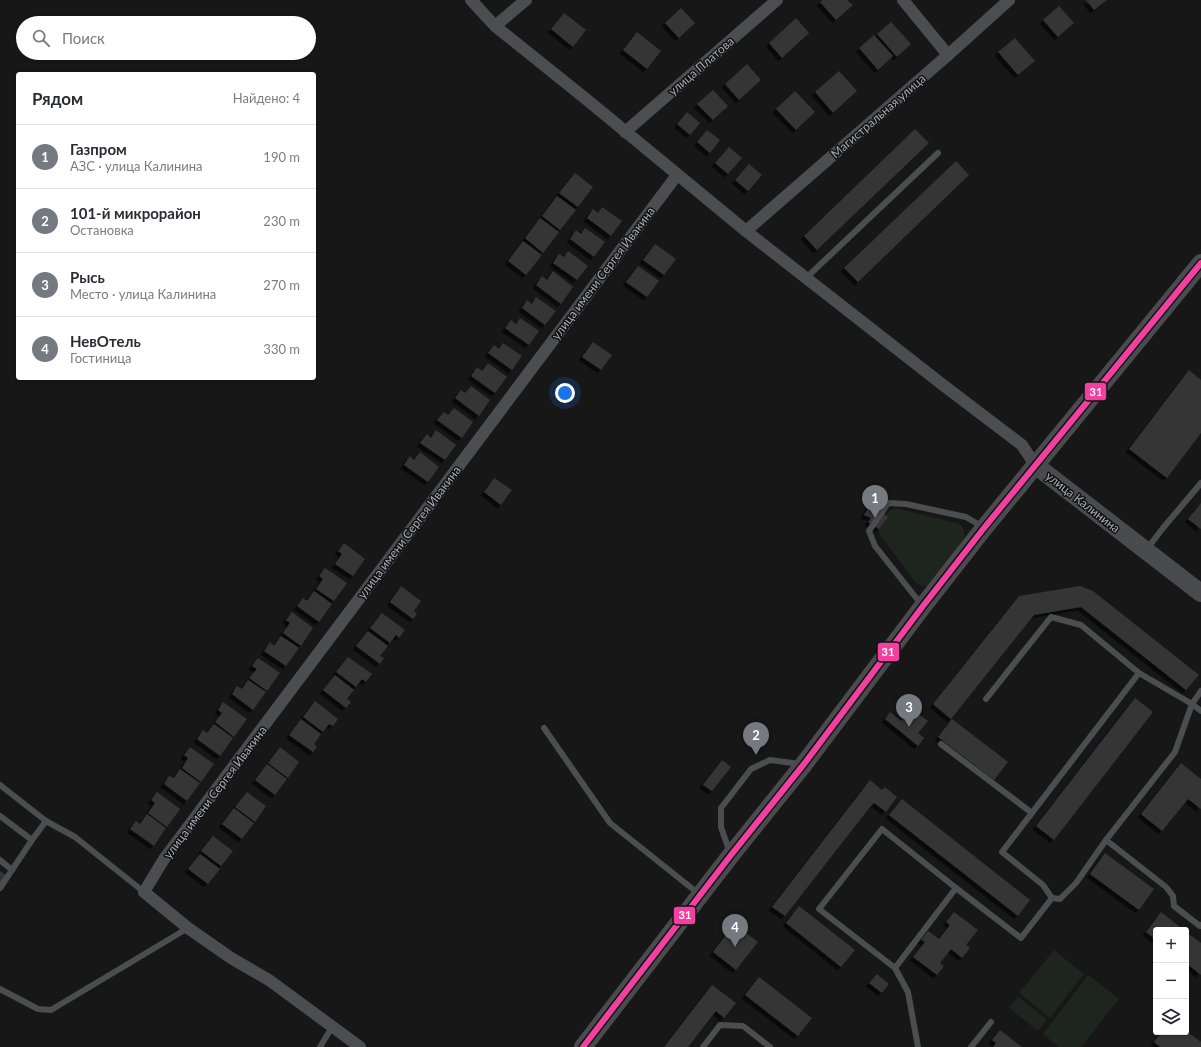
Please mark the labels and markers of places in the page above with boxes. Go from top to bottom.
pin: 1 [862,485,888,518]
pin: 3 [896,694,922,727]
pin: 2 [743,722,769,755]
pin: 4 [722,914,748,947]

